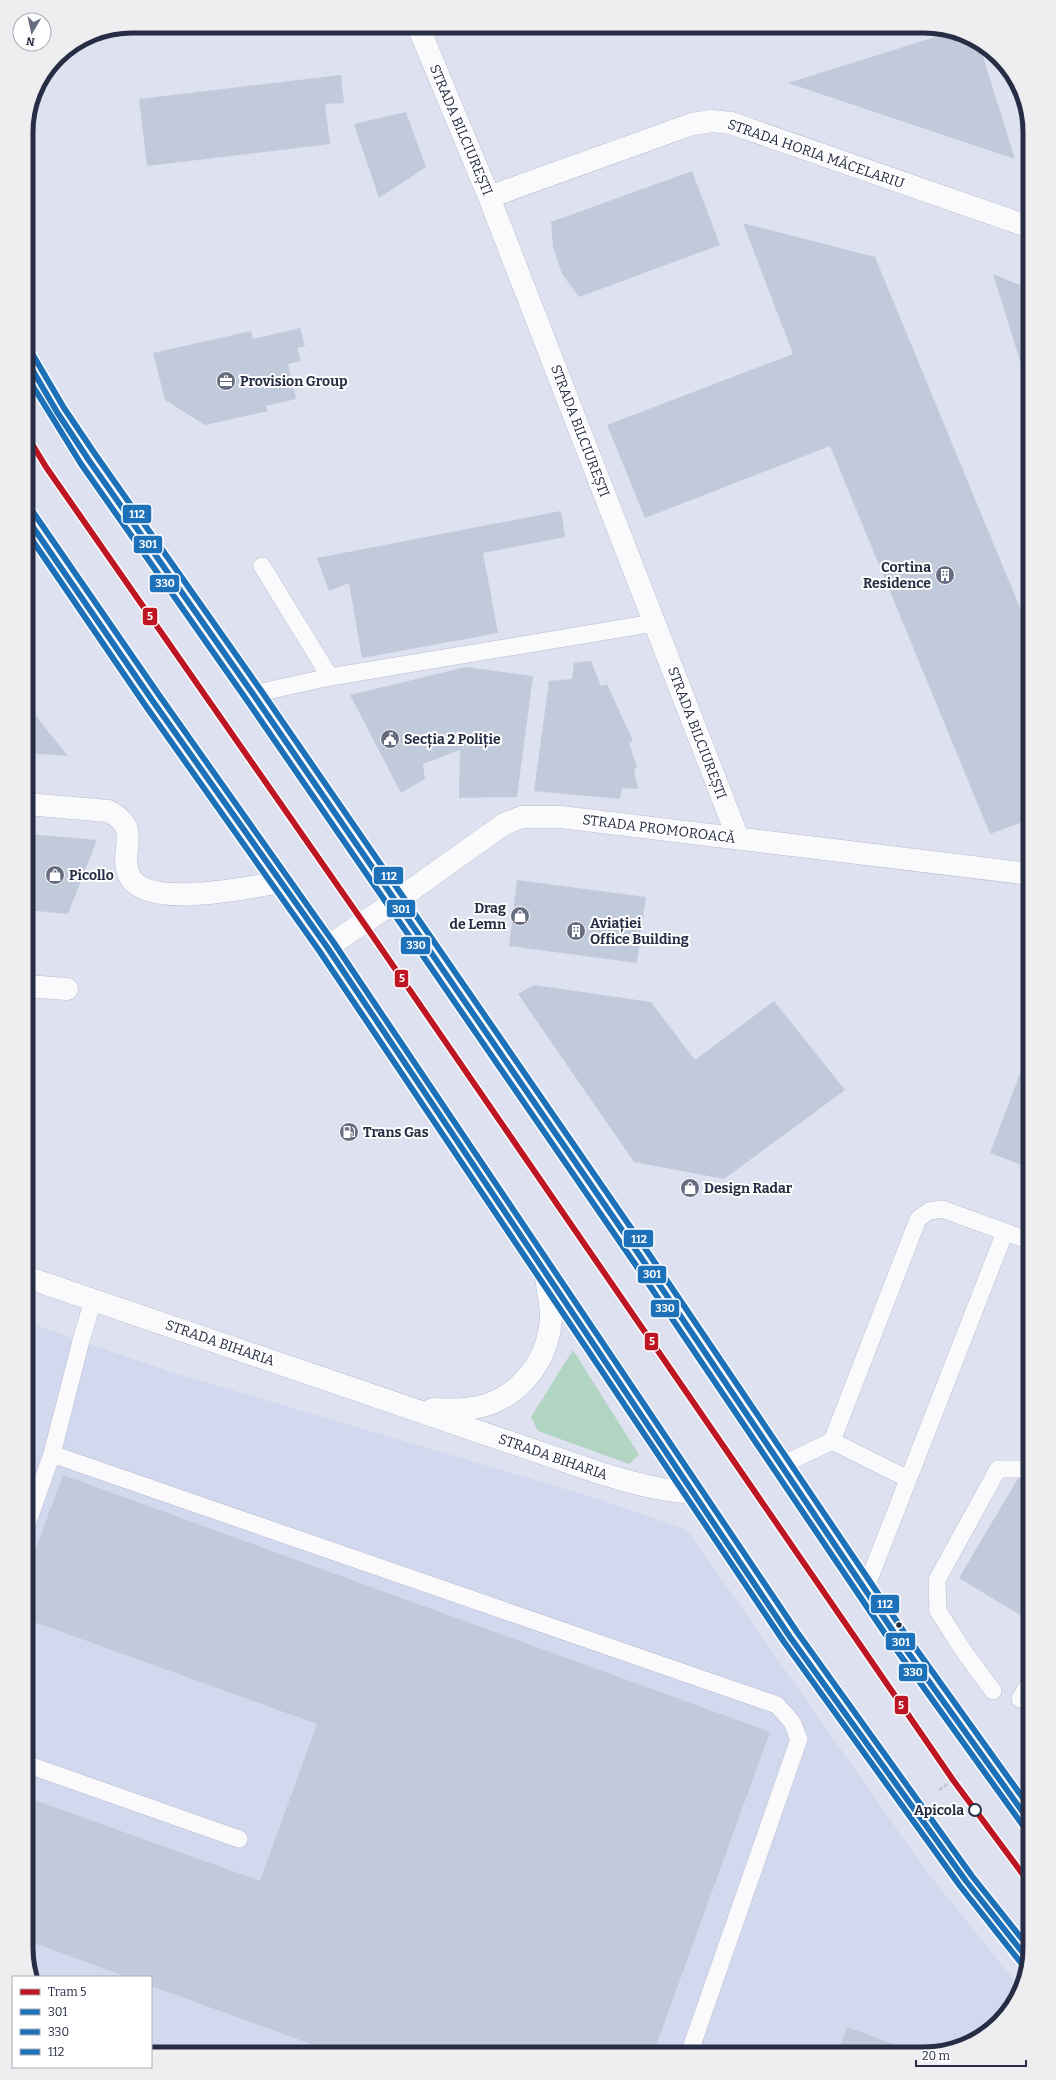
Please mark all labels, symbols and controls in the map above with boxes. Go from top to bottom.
north arrow [12,12,52,52]
text: N [25,34,36,48]
street label: STRADA BILCIUREȘTI [425,62,496,198]
street label: STRADA HORIA MĂCELARIU [725,115,907,192]
street label: STRADA BILCIUREȘTI [546,362,613,500]
office icon: Provision Group [215,370,237,392]
place label: Provision Group [240,373,348,390]
line badge: 112 [122,504,152,524]
text: 112 [129,508,145,521]
line badge: 301 [133,535,163,554]
text: 301 [139,538,157,551]
place label: Cortina Residence [863,559,931,592]
building icon: Cortina Residence [934,564,956,586]
line badge: 330 [149,574,180,593]
text: 330 [155,577,175,590]
line badge: 5 [142,607,158,626]
text: 5 [147,610,153,623]
street label: STRADA BILCIUREȘTI [663,664,730,802]
public building icon: Secția 2 Poliție [379,728,401,750]
place label: Secția 2 Poliție [404,731,501,749]
street label: STRADA PROMOROACĂ [581,810,737,847]
shop icon: Picollo [44,864,66,886]
line badge: 112 [373,866,404,885]
place label: Picollo [69,867,114,884]
text: 112 [381,870,397,883]
line badge: 301 [386,899,416,918]
place label: Drag de Lemn [450,900,506,933]
text: 301 [392,903,410,916]
shop icon: Drag de Lemn [509,905,531,927]
place label: Aviației Office Building [590,915,689,948]
building icon: Aviației Office Building [565,920,587,942]
line badge: 330 [400,936,431,955]
text: 330 [406,939,426,952]
line badge: 5 [394,969,409,988]
text: 5 [399,972,405,985]
fuel station icon: Trans Gas [338,1121,360,1143]
place label: Trans Gas [363,1124,429,1141]
shop icon: Design Radar [679,1177,701,1199]
place label: Design Radar [704,1180,793,1197]
line badge: 112 [623,1229,654,1248]
text: 112 [631,1233,647,1246]
line badge: 301 [637,1265,667,1284]
text: 301 [643,1268,661,1281]
line badge: 330 [650,1299,680,1318]
text: 330 [655,1302,675,1315]
street label: STRADA BIHARIA [163,1316,277,1370]
line badge: 5 [644,1332,659,1351]
text: 5 [649,1335,655,1348]
street label: STRADA BIHARIA [496,1430,610,1484]
line badge: 112 [870,1594,900,1614]
text: 112 [877,1598,893,1611]
unlabelled marker [894,1620,904,1630]
line badge: 301 [885,1632,916,1651]
text: 301 [892,1636,910,1649]
line badge: 330 [898,1663,928,1682]
text: 330 [903,1666,923,1679]
line badge: 5 [894,1695,909,1715]
text: 5 [898,1699,904,1712]
place label: Apicola [914,1802,964,1819]
marker: Apicola [968,1803,982,1817]
legend [12,1976,152,2068]
text: Tram 5 [48,1985,86,1999]
text: 301 [48,2005,67,2019]
text: 330 [48,2025,69,2039]
scale bar [916,2042,1026,2068]
text: 112 [48,2045,64,2059]
text: 20 m [922,2049,951,2063]

